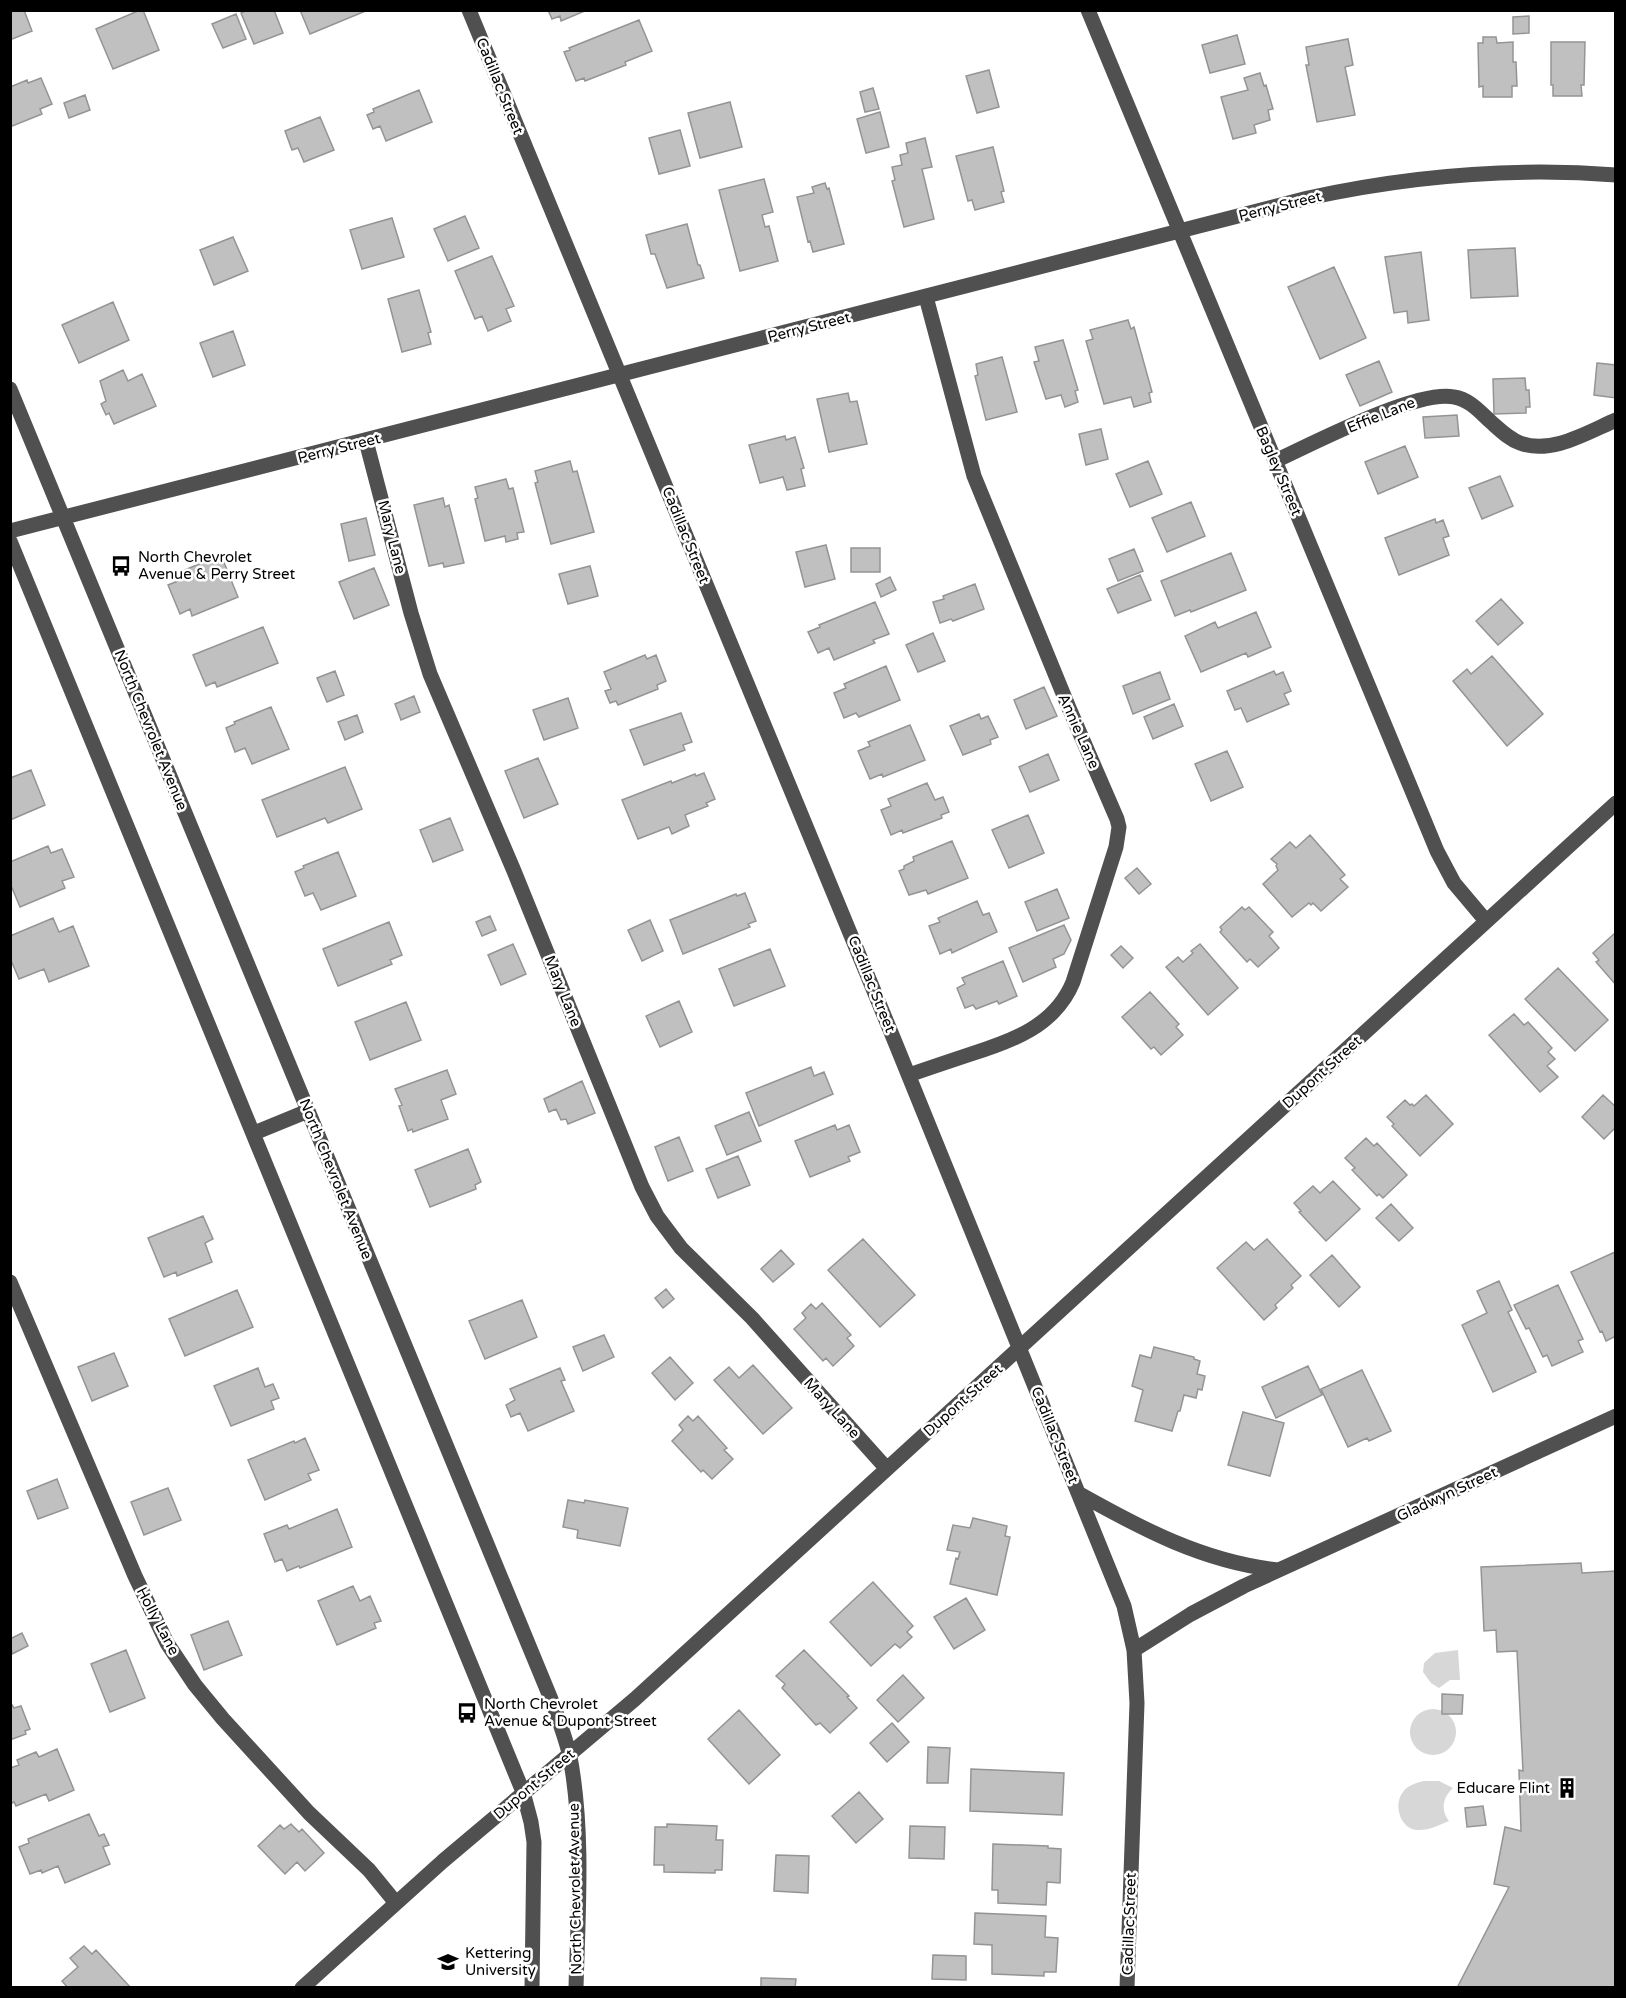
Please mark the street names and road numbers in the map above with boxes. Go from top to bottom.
street label: Cadillac Street [472,35,528,137]
street label: Perry Street [1237,187,1324,225]
street label: Perry Street [766,308,853,346]
street label: Effie Lane [1344,393,1418,437]
street label: Bagley Street [1252,424,1306,519]
street label: Perry Street [296,429,383,467]
street label: Cadillac Street [658,484,714,586]
street label: Mary Lane [374,498,410,576]
street label: North Chevrolet Avenue [111,647,191,813]
street label: Annie Lane [1054,691,1104,771]
street label: Cadillac Street [844,933,900,1035]
street label: Mary Lane [541,953,585,1029]
street label: Dupont Street [1279,1032,1365,1112]
street label: North Chevrolet Avenue [296,1096,376,1262]
street label: Dupont Street [920,1360,1006,1440]
street label: Mary Lane [800,1374,864,1442]
street label: Cadillac Street [1027,1384,1083,1486]
street label: Gladwyn Street [1394,1463,1500,1525]
street label: Holly Lane [133,1584,183,1658]
street label: Dupont Street [490,1745,578,1823]
street label: North Chevrolet Avenue [565,1803,585,1975]
street label: Cadillac Street [1118,1872,1140,1976]

